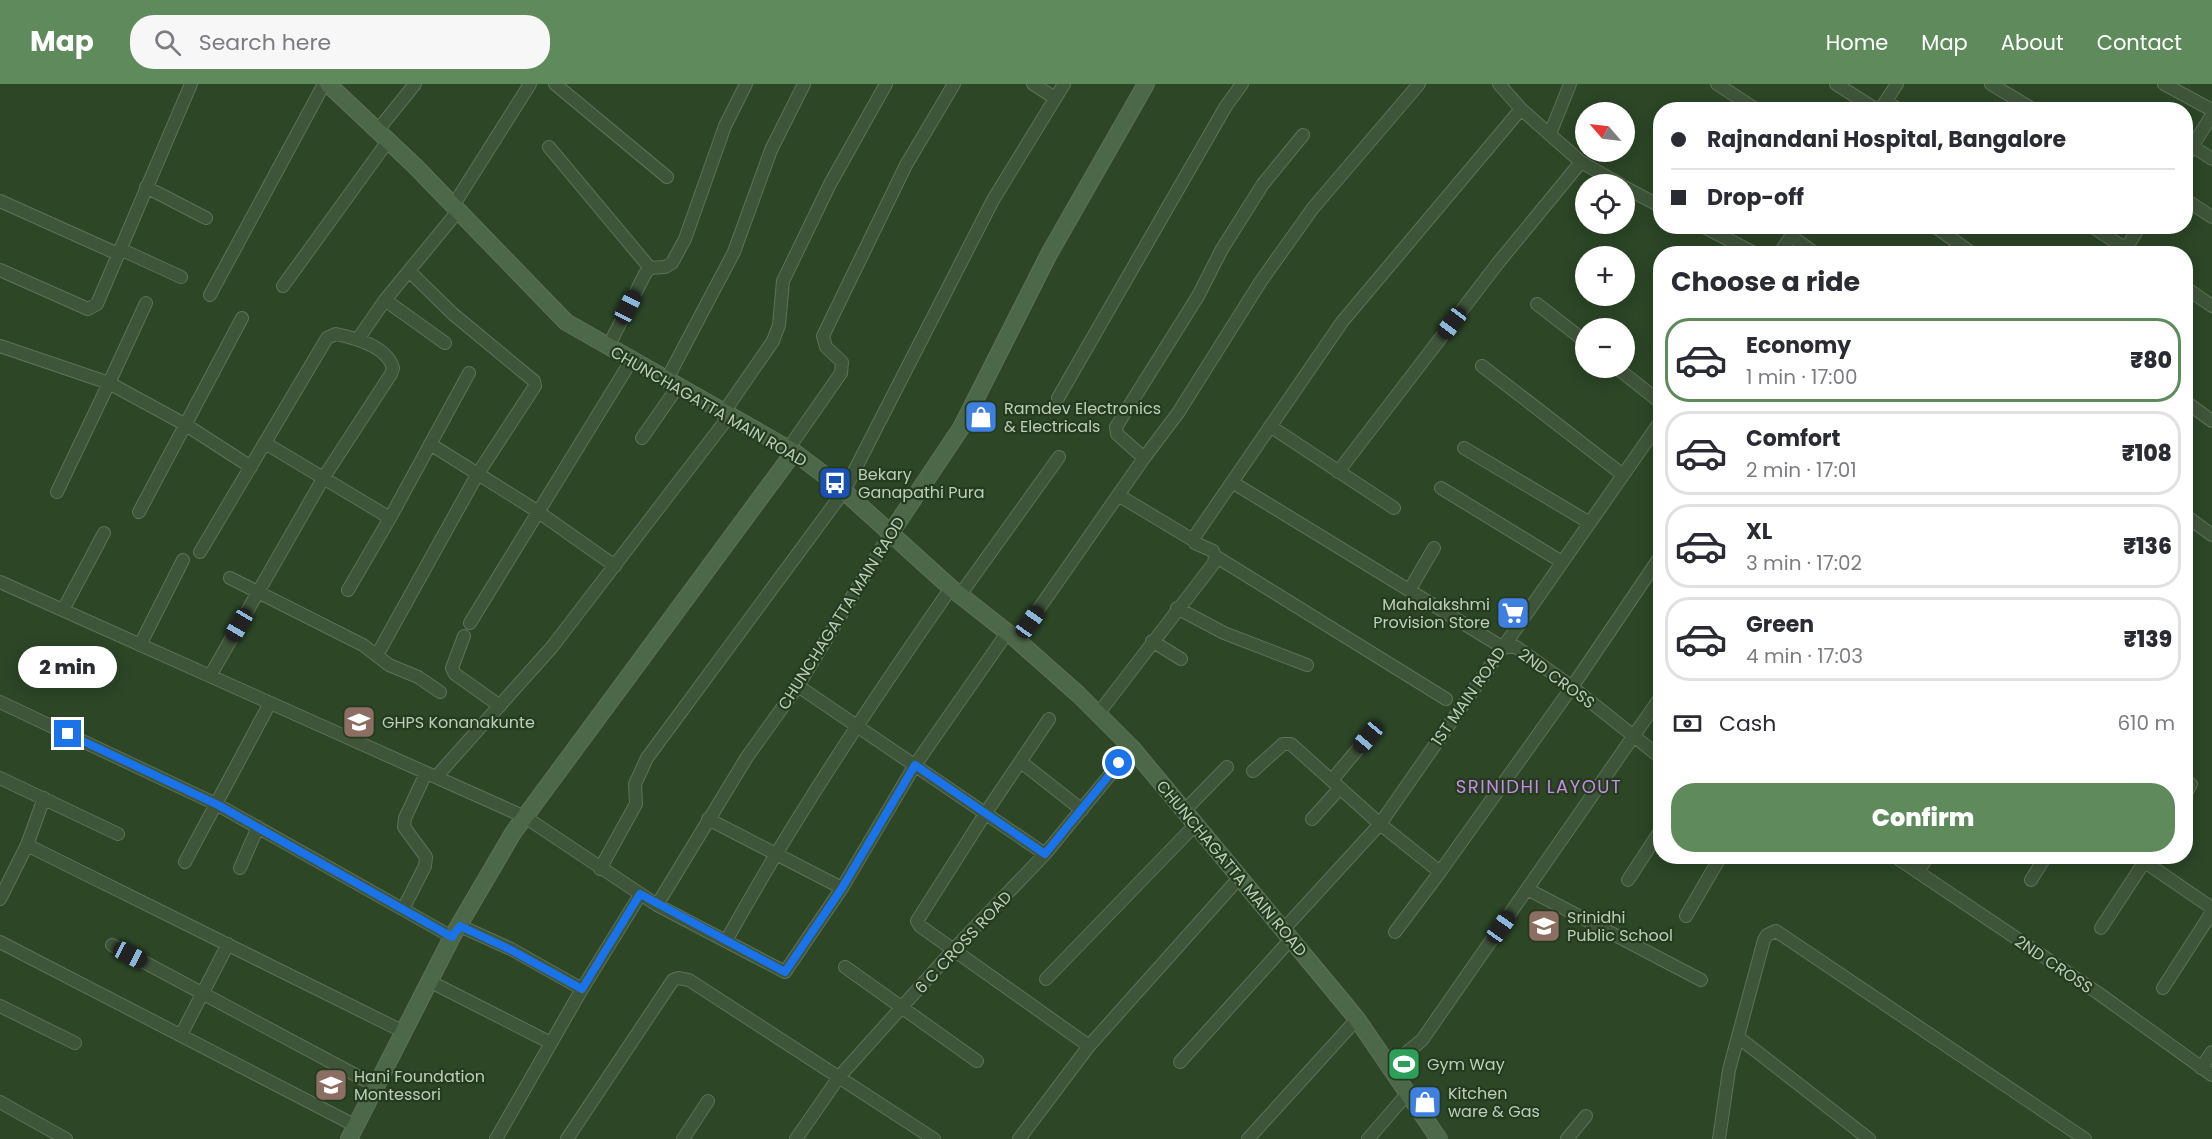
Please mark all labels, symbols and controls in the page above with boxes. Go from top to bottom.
search box [130,15,550,69]
text: Map [30,22,94,61]
icon: search [151,26,184,59]
text: Search here [199,27,331,58]
text: Home [1826,28,1888,57]
text: Map [1921,28,1968,57]
text: About [2001,28,2064,57]
text: Contact [2097,28,2182,57]
north arrow [1575,102,1635,162]
map controls [1575,102,1635,378]
text: Rajnandani Hospital, Bangalore [1707,124,2066,155]
button: locate [1575,174,1635,234]
text: Drop-off [1707,182,1804,213]
button: + [1575,246,1635,306]
text: Choose a ride [1671,263,1860,300]
car [612,287,644,327]
car [1434,303,1470,343]
button: − [1575,318,1635,378]
text: Economy [1746,330,1851,361]
icon: car [1674,333,1728,387]
street label: CHUNCHAGATTA MAIN ROAD [606,341,811,472]
text: ₹80 [2130,345,2172,376]
text: 1 min · 17:00 [1746,363,1858,391]
place label: Ramdev Electronics & Electricals [1004,397,1161,438]
shop icon: Ramdev Electronics & Electricals [963,399,999,435]
text: Comfort [1746,423,1840,454]
icon: car [1674,426,1728,480]
text: ₹108 [2122,438,2172,469]
text: 2 min · 17:01 [1746,456,1857,484]
place label: Bekary Ganapathi Pura [858,463,985,504]
bus stop icon: Bekary Ganapathi Pura [817,465,853,501]
street label: CHUNCHAGATTA MAIN RAOD [772,512,910,714]
text: XL [1746,516,1772,547]
icon: car [1674,519,1728,573]
text: ₹136 [2123,531,2172,562]
text: 3 min · 17:02 [1746,549,1862,577]
place label: Mahalakshmi Provision Store [1373,593,1490,634]
supermarket icon: Mahalakshmi Provision Store [1495,595,1531,631]
car [1012,602,1048,642]
car [222,605,256,645]
text: Green [1746,609,1814,640]
icon: car [1674,612,1728,666]
text: ₹139 [2124,624,2172,655]
street label: 1ST MAIN ROAD [1426,642,1511,750]
text: 4 min · 17:03 [1746,642,1863,670]
street label: 2ND CROSS [1514,643,1600,714]
callout: 2 min [19,647,118,689]
text: 2 min [39,653,96,681]
school or university icon: GHPS Konanakunte [341,704,377,740]
icon: cash [1671,707,1704,740]
text: Cash [1719,708,1776,739]
text: 610 m [2117,709,2175,737]
place label: GHPS Konanakunte [382,711,535,734]
car [1350,717,1386,757]
route end [54,720,81,747]
route start [1105,749,1132,776]
district label: SRINIDHI LAYOUT [1456,774,1622,799]
street label: CHUNCHAGATTA MAIN ROAD [1151,775,1312,961]
button: Confirm [1671,783,2175,852]
street label: 6 C CROSS ROAD [910,886,1017,999]
place label: Srinidhi Public School [1567,906,1673,947]
car [1483,907,1519,947]
school or university icon: Srinidhi Public School [1526,908,1562,944]
street label: 2ND CROSS [2010,930,2097,999]
car [110,939,150,971]
sports icon: Gym Way [1386,1046,1422,1082]
place label: Gym Way [1427,1053,1505,1076]
place label: Hani Foundation Montessori [354,1065,485,1106]
school or university icon: Hani Foundation Montessori [313,1067,349,1103]
place label: Kitchen ware & Gas [1448,1082,1540,1123]
shop icon: Kitchen ware & Gas [1407,1084,1443,1120]

